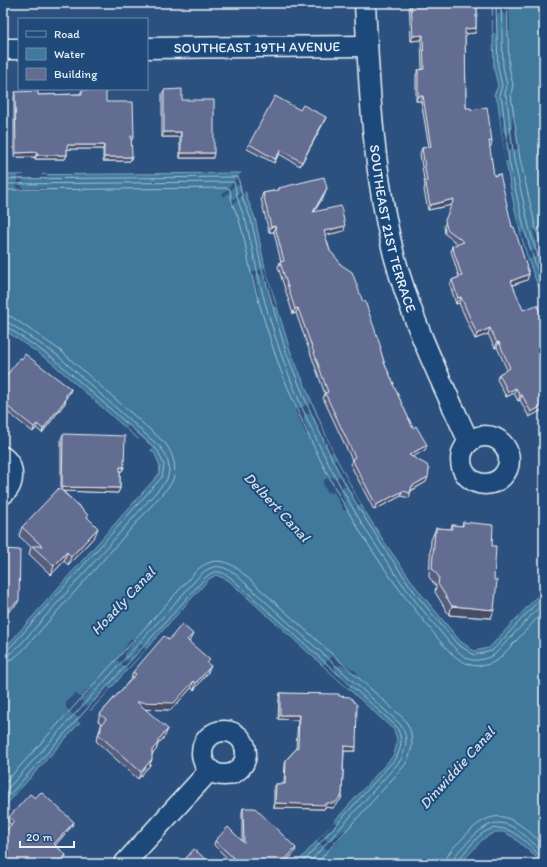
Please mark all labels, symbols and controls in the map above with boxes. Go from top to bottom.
legend [18,18,148,90]
text: Road [54,27,80,41]
street label: SOUTHEAST 19TH AVENUE [174,38,341,57]
text: Water [54,47,85,61]
text: Building [54,67,98,81]
street label: SOUTHEAST 21ST TERRACE [366,144,420,315]
water label: Delbert Canal [240,468,315,547]
water label: Hoadly Canal [87,562,160,639]
water label: Dinwiddie Canal [415,722,500,813]
scale bar [20,823,74,849]
text: 20 m [26,830,53,844]

